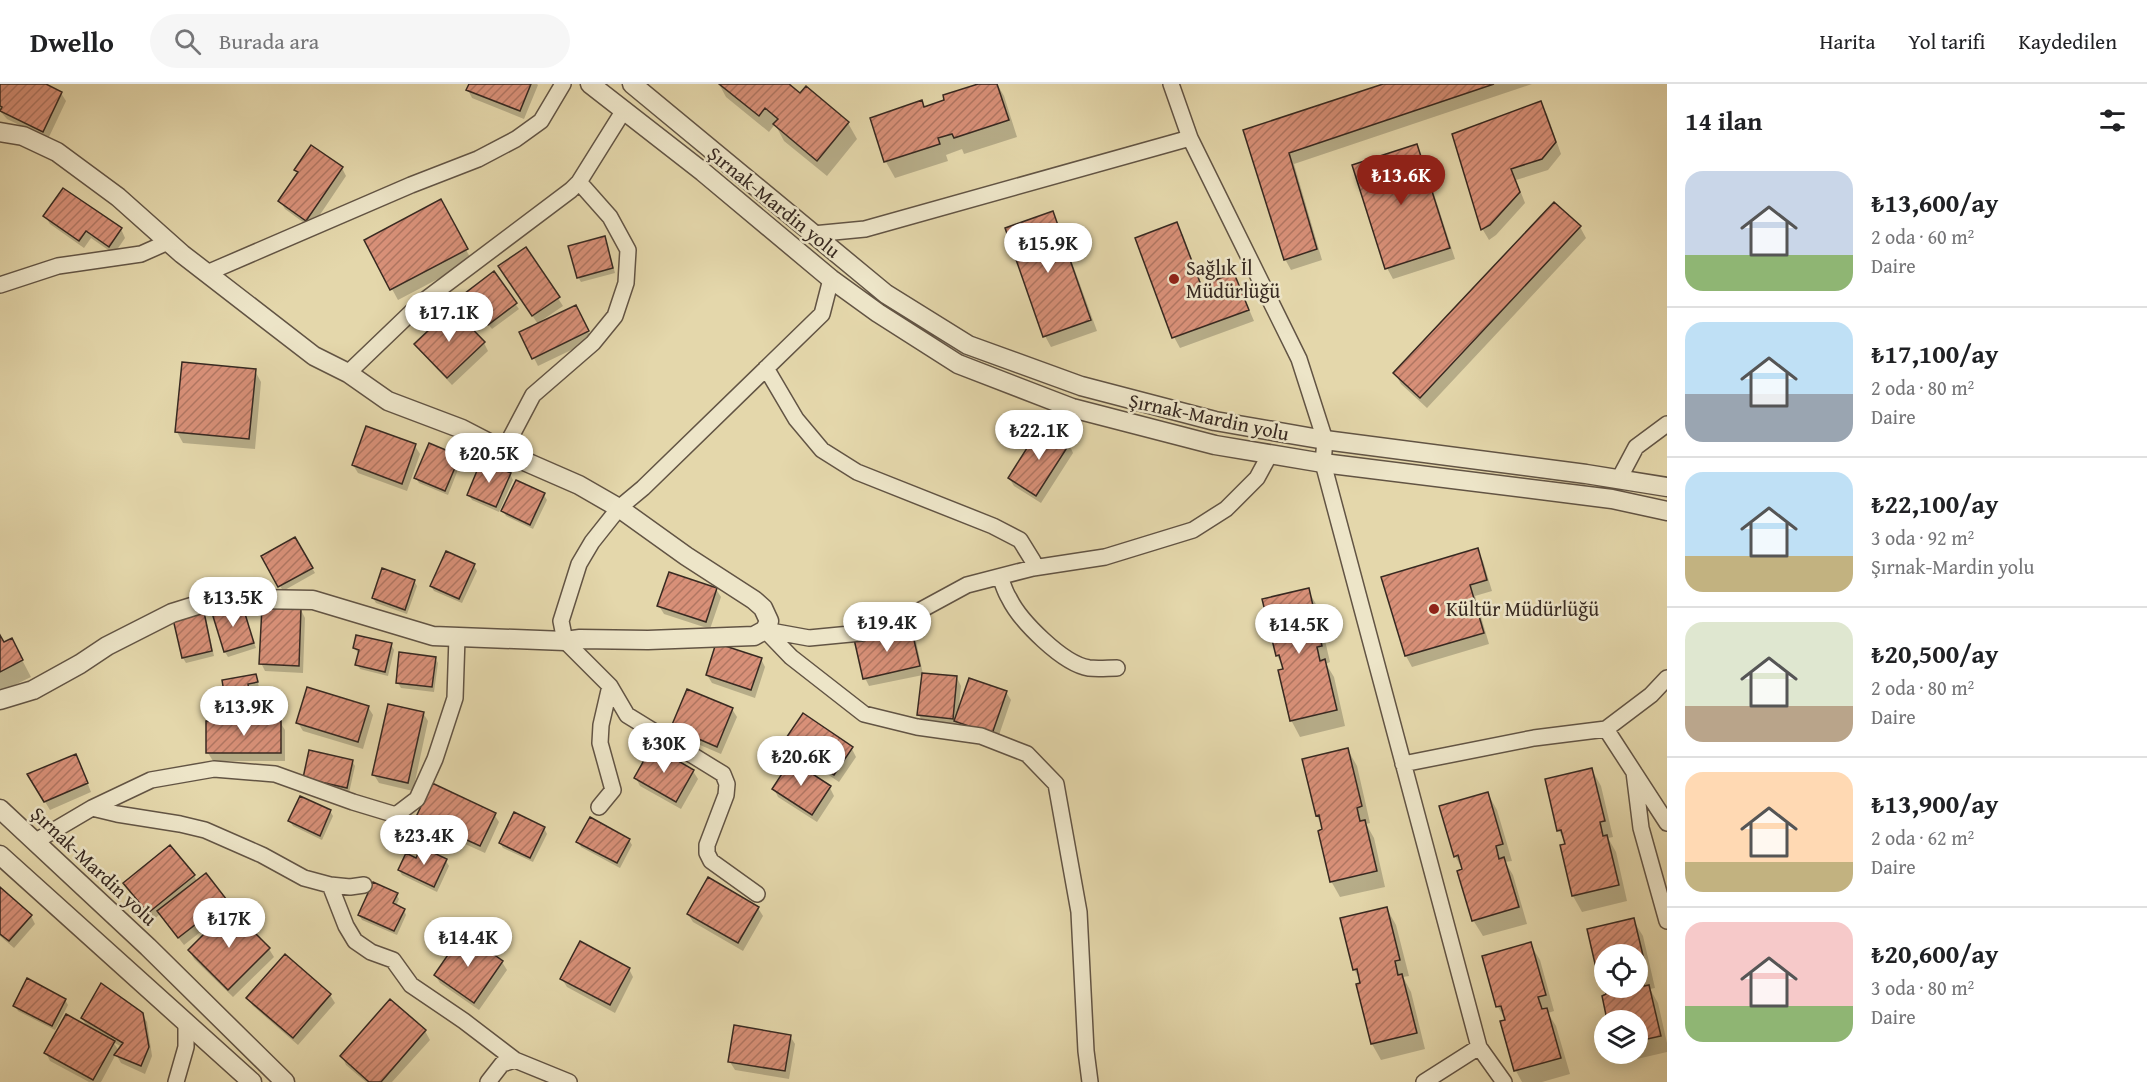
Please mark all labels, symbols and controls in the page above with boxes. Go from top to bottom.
search box [150,14,570,68]
text: Dwello [30,21,114,62]
icon: search [171,25,204,58]
text: Burada ara [219,25,319,57]
text: Harita [1820,26,1875,57]
text: Yol tarifi [1908,26,1985,57]
text: Kaydedilen [2018,26,2117,57]
text: 14 ilan [1685,101,1762,140]
icon: filters [2096,104,2129,137]
street label: Şırnak-Mardin yolu [702,139,847,264]
pin: ₺13.6K [1352,155,1450,206]
text: ₺13.6K [1371,160,1431,189]
text: ₺13,600/ay [1871,183,1998,222]
icon: home [1733,195,1805,267]
text: 2 oda · 60 m² [1871,222,1974,251]
pin: ₺15.9K [999,223,1097,274]
text: ₺15.9K [1018,228,1078,257]
text: Daire [1871,251,1916,280]
place label: Sağlık İl Müdürlüğü [1186,253,1280,305]
marker: Sağlık İl Müdürlüğü [1167,272,1181,286]
pin: ₺17.1K [400,292,498,343]
text: ₺17.1K [419,297,479,326]
text: ₺17,100/ay [1871,334,1998,373]
icon: home [1733,346,1805,418]
text: 2 oda · 80 m² [1871,373,1974,402]
street label: Şırnak-Mardin yolu [1126,385,1292,448]
text: Daire [1871,402,1916,431]
pin: ₺22.1K [990,410,1088,461]
text: ₺22.1K [1009,415,1069,444]
pin: ₺20.5K [440,433,538,484]
text: ₺20.5K [459,438,519,467]
text: ₺22,100/ay [1871,484,1998,523]
icon: home [1733,496,1805,568]
text: 3 oda · 92 m² [1871,523,1974,552]
text: Şırnak-Mardin yolu [1871,552,2034,581]
pin: ₺13.5K [184,577,282,628]
text: ₺13.5K [203,582,263,611]
place label: Kültür Müdürlüğü [1446,594,1599,623]
pin: ₺19.4K [838,602,936,653]
marker: Kültür Müdürlüğü [1427,602,1441,616]
pin: ₺14.5K [1250,604,1348,655]
text: ₺19.4K [857,607,917,636]
text: ₺14.5K [1269,609,1329,638]
text: ₺20,500/ay [1871,634,1998,673]
icon: home [1733,646,1805,718]
text: 2 oda · 80 m² [1871,673,1974,702]
pin: ₺13.9K [195,686,293,737]
text: ₺13.9K [214,691,274,720]
text: Daire [1871,702,1916,731]
pin: ₺30K [628,723,700,774]
text: ₺30K [642,728,686,757]
pin: ₺20.6K [752,736,850,787]
text: ₺20.6K [771,741,831,770]
text: ₺13,900/ay [1871,784,1998,823]
icon: home [1733,796,1805,868]
street label: Şırnak-Mardin yolu [25,799,164,932]
pin: ₺23.4K [375,815,473,866]
text: ₺23.4K [394,820,454,849]
text: 2 oda · 62 m² [1871,823,1974,852]
text: Daire [1871,852,1916,881]
pin: ₺17K [193,898,265,949]
text: ₺17K [207,903,251,932]
pin: ₺14.4K [419,917,517,968]
text: ₺14.4K [438,922,498,951]
text: ₺20,600/ay [1871,934,1998,973]
map controls [1594,944,1648,1064]
button: locate [1594,944,1648,998]
icon: home [1733,946,1805,1018]
text: 3 oda · 80 m² [1871,973,1974,1002]
text: Daire [1871,1002,1916,1031]
button: layers [1594,1010,1648,1064]

